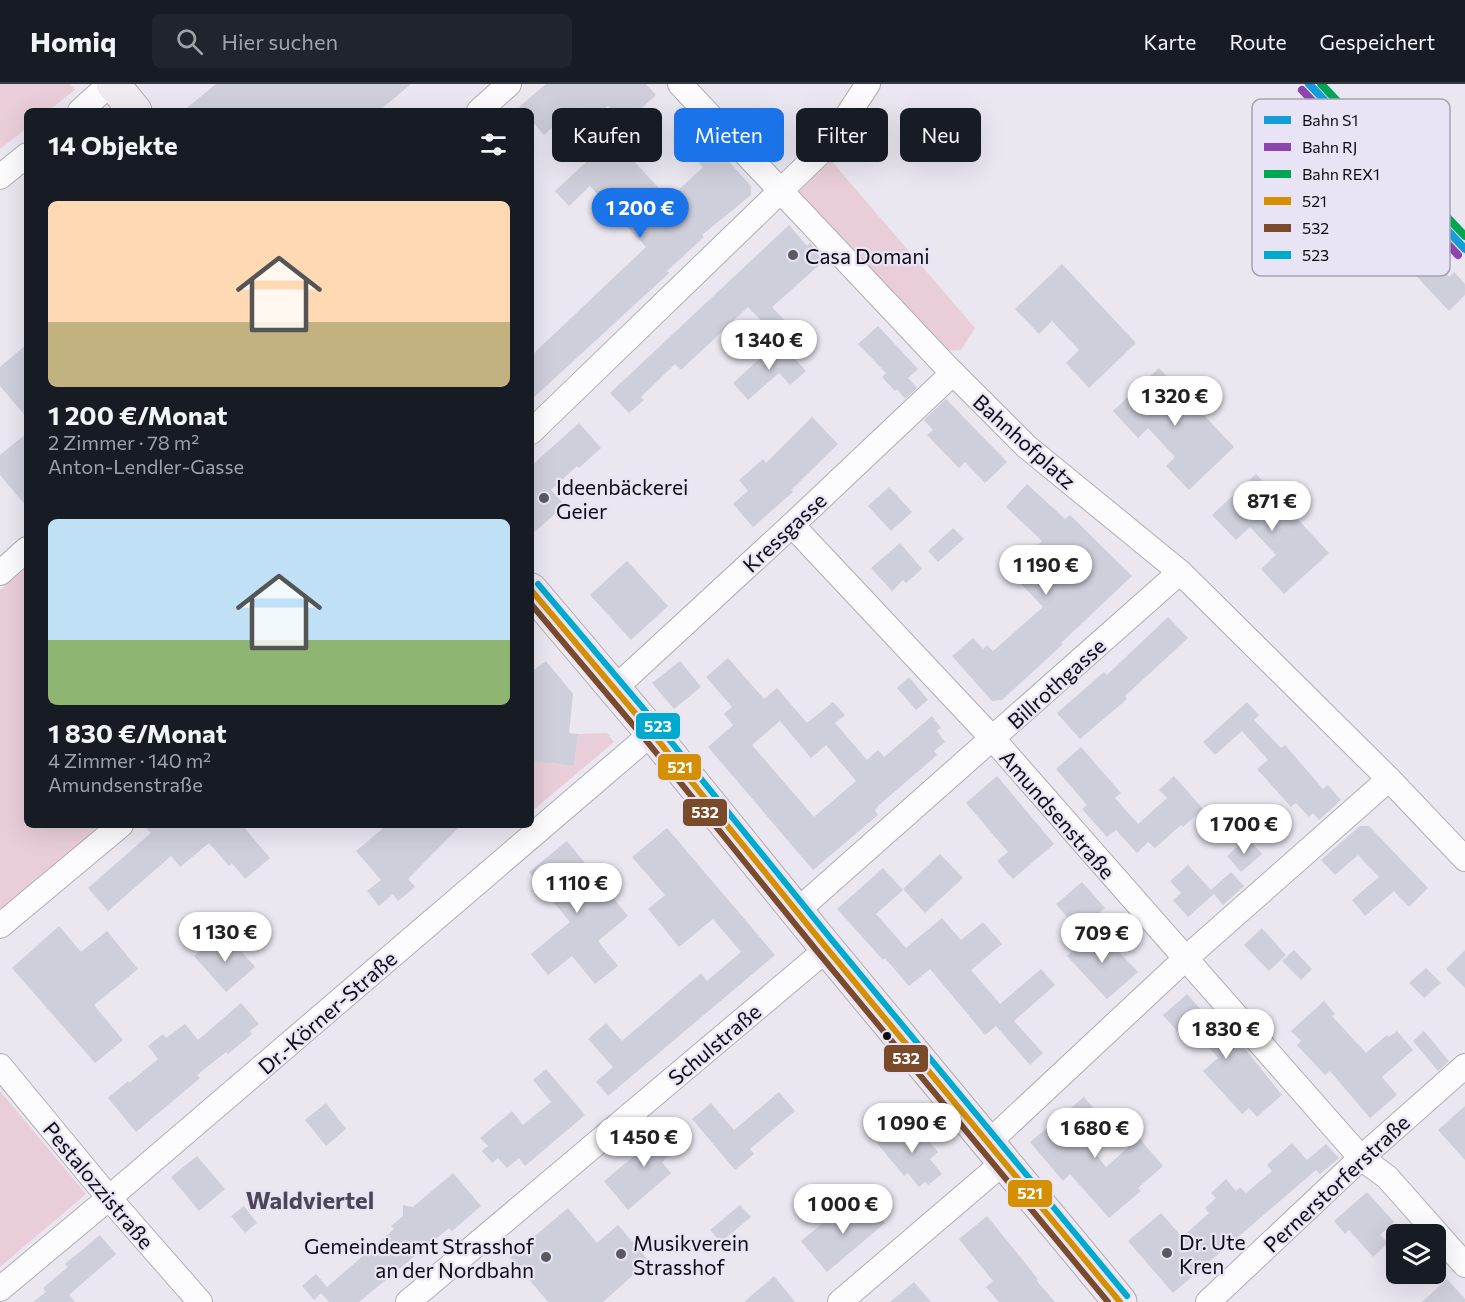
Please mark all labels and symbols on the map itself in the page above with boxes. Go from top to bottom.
legend [1252,99,1450,276]
text: Bahn S1 [1302,110,1358,129]
text: Bahn RJ [1302,137,1357,156]
text: Bahn REX1 [1302,164,1380,183]
pin: 1 200 € [585,188,695,239]
text: 521 [1302,191,1327,210]
text: 532 [1302,218,1329,237]
place label: Casa Domani [805,243,930,268]
text: 523 [1302,245,1329,264]
marker: Casa Domani [786,248,800,262]
pin: 1 340 € [714,320,824,371]
pin: 1 320 € [1120,376,1230,427]
street label: Bahnhofplatz [969,389,1081,493]
place label: Ideenbäckerei Geier [556,474,688,523]
pin: 871 € [1230,481,1314,532]
street label: Kressgasse [737,487,831,577]
marker: Ideenbäckerei Geier [537,491,551,505]
pin: 1 190 € [991,545,1101,596]
street label: Billrothgasse [1002,633,1110,733]
line badge: 523 [635,712,681,740]
text: 523 [644,716,672,735]
street label: Amundsenstraße [995,744,1121,884]
line badge: 521 [657,753,702,781]
text: 521 [667,757,693,776]
line badge: 532 [682,798,728,827]
text: 532 [691,802,719,821]
pin: 1 700 € [1189,804,1299,855]
pin: 1 110 € [522,863,632,914]
pin: 1 130 € [170,912,280,963]
pin: 709 € [1060,913,1144,964]
street label: Dr.-Körner-Straße [253,945,401,1079]
street label: Schulstraße [663,998,765,1090]
pin: 1 830 € [1171,1009,1281,1060]
unlabelled marker [881,1030,893,1042]
line badge: 532 [883,1044,929,1073]
text: 532 [892,1048,920,1067]
pin: 1 090 € [857,1103,967,1154]
pin: 1 680 € [1040,1108,1150,1159]
street label: Pernerstorferstraße [1258,1109,1414,1257]
street label: Pestalozzistraße [39,1116,159,1254]
pin: 1 450 € [589,1117,699,1168]
line badge: 521 [1007,1179,1053,1208]
text: 521 [1017,1183,1043,1202]
pin: 1 000 € [788,1184,898,1235]
district label: Waldviertel [246,1185,374,1214]
place label: Dr. Ute Kren [1179,1229,1246,1278]
place label: Musikverein Strasshof [633,1230,749,1279]
place label: Gemeindeamt Strasshof an der Nordbahn [304,1233,535,1282]
marker: Dr. Ute Kren [1160,1246,1174,1260]
marker: Musikverein Strasshof [614,1247,628,1261]
marker: Gemeindeamt Strasshof an der Nordbahn [539,1250,553,1264]

